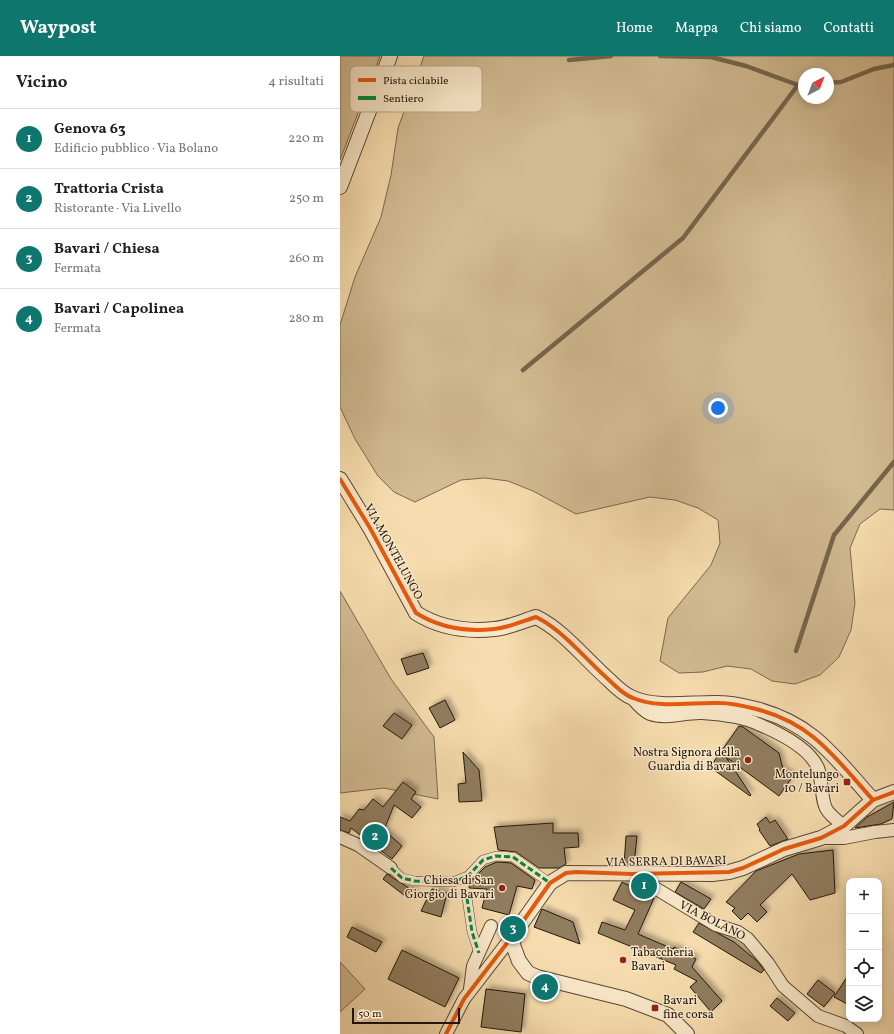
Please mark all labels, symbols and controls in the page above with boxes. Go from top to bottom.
text: Waypost [20,15,96,41]
text: Home [616,19,653,38]
text: Mappa [675,19,718,38]
text: Chi siamo [740,19,801,38]
text: Contatti [823,19,874,38]
legend [350,66,482,112]
north arrow [798,68,834,104]
text: Vicino [16,71,67,94]
text: 4 risultati [268,73,324,91]
text: Pista ciclabile [383,74,448,89]
text: Sentiero [383,92,424,107]
text: Genova 63 [54,119,126,140]
text: 1 [26,130,32,148]
text: 220 m [288,130,324,148]
text: Edificio pubblico · Via Bolano [54,140,218,158]
text: Trattoria Crista [54,179,164,200]
text: 2 [26,190,32,208]
text: 250 m [289,190,324,208]
text: Ristorante · Via Livello [54,200,181,218]
text: Bavari / Chiesa [54,239,160,260]
text: 3 [26,250,32,268]
text: 260 m [289,250,324,268]
text: Fermata [54,260,101,278]
text: Bavari / Capolinea [54,299,184,320]
text: 4 [25,310,33,328]
text: 280 m [288,310,324,328]
text: Fermata [54,320,101,338]
your location [708,398,728,418]
street label: VIA MONTELUNGO [360,501,426,603]
place label: Nostra Signora della Guardia di Bavari [633,745,740,775]
marker: Nostra Signora della Guardia di Bavari [743,755,753,765]
place label: Montelungo 10 / Bavari [775,767,839,797]
marker: Montelungo 10 / Bavari [842,777,852,787]
pin: 2 [362,822,388,852]
street label: VIA SERRA DI BAVARI [605,853,727,871]
pin: 1 [631,871,657,901]
place label: Chiesa di San Giorgio di Bavari [405,873,494,903]
map controls [846,878,882,1022]
button: + [846,878,882,914]
marker: Chiesa di San Giorgio di Bavari [497,883,507,893]
street label: VIA BOLANO [676,897,748,945]
pin: 3 [500,914,526,944]
button: − [846,914,882,950]
place label: Tabaccheria Bavari [631,945,694,975]
button: locate [846,950,882,986]
marker: Tabaccheria Bavari [618,955,628,965]
pin: 4 [532,972,558,1002]
button: layers [846,986,882,1022]
place label: Bavari fine corsa [663,993,714,1023]
marker: Bavari fine corsa [650,1003,660,1013]
scale bar [352,1006,460,1025]
text: 50 m [358,1007,382,1022]

